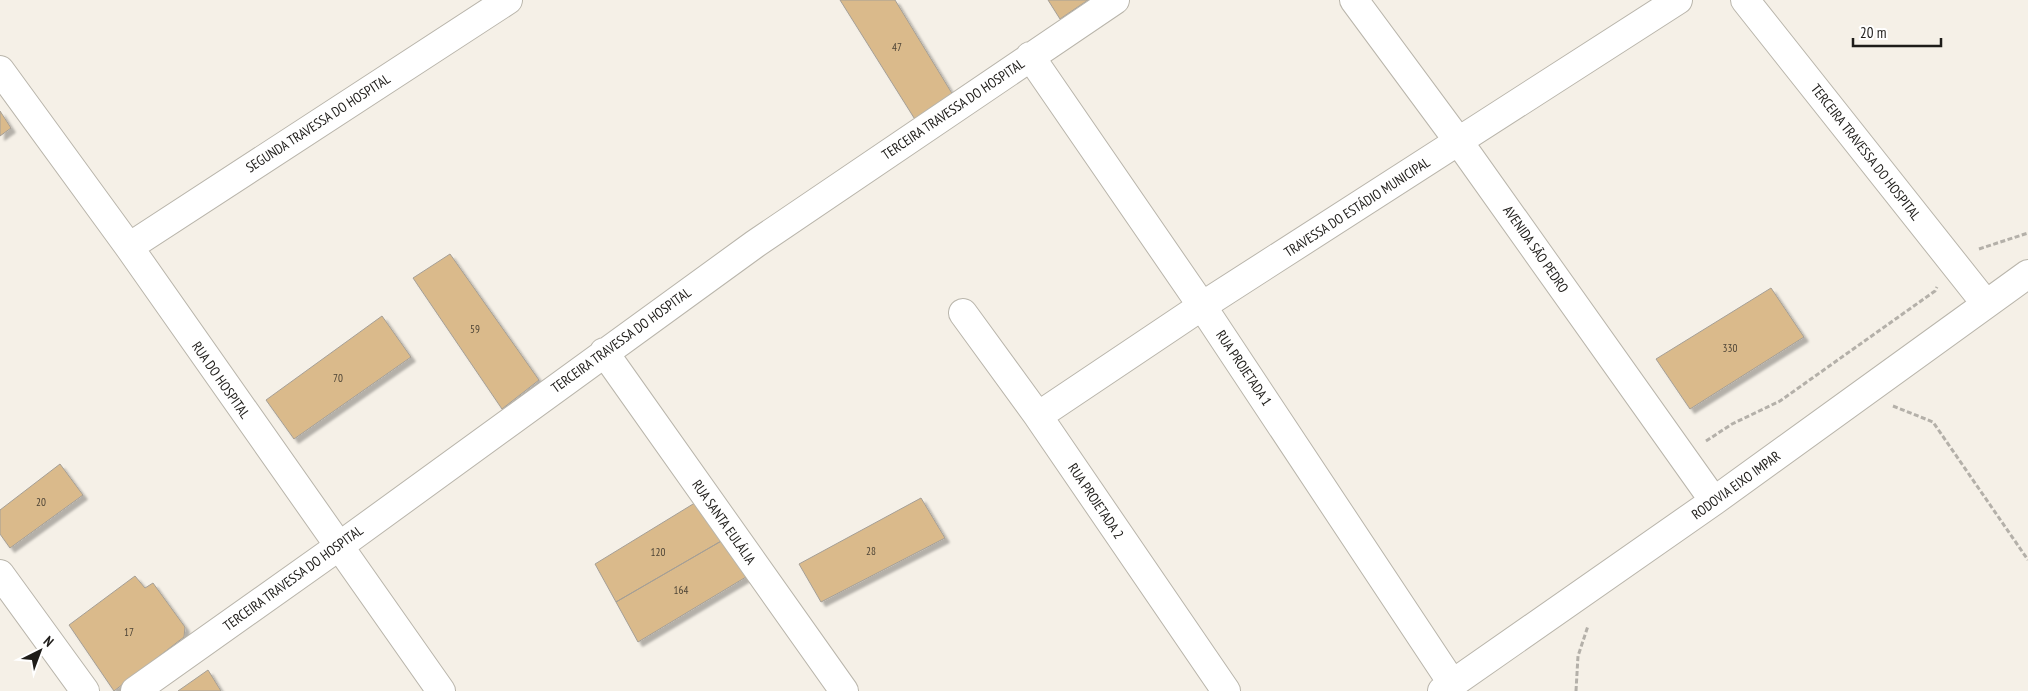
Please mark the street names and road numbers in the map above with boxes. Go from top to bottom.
street label: TERCEIRA TRAVESSA DO HOSPITAL [878,54,1028,164]
street label: SEGUNDA TRAVESSA DO HOSPITAL [242,69,394,176]
street label: TERCEIRA TRAVESSA DO HOSPITAL [1807,80,1925,224]
street label: TRAVESSA DO ESTÁDIO MUNICIPAL [1281,153,1434,261]
street label: AVENIDA SÃO PEDRO [1499,202,1573,296]
street label: TERCEIRA TRAVESSA DO HOSPITAL [548,283,695,397]
street label: RUA PROJETADA 1 [1212,327,1276,409]
street label: RUA DO HOSPITAL [188,338,254,422]
street label: RODOVIA EIXO IMPAR [1688,447,1784,523]
street label: RUA PROJETADA 2 [1064,460,1128,542]
street label: RUA SANTA EULÁLIA [688,476,760,568]
street label: TERCEIRA TRAVESSA DO HOSPITAL [220,521,367,635]

